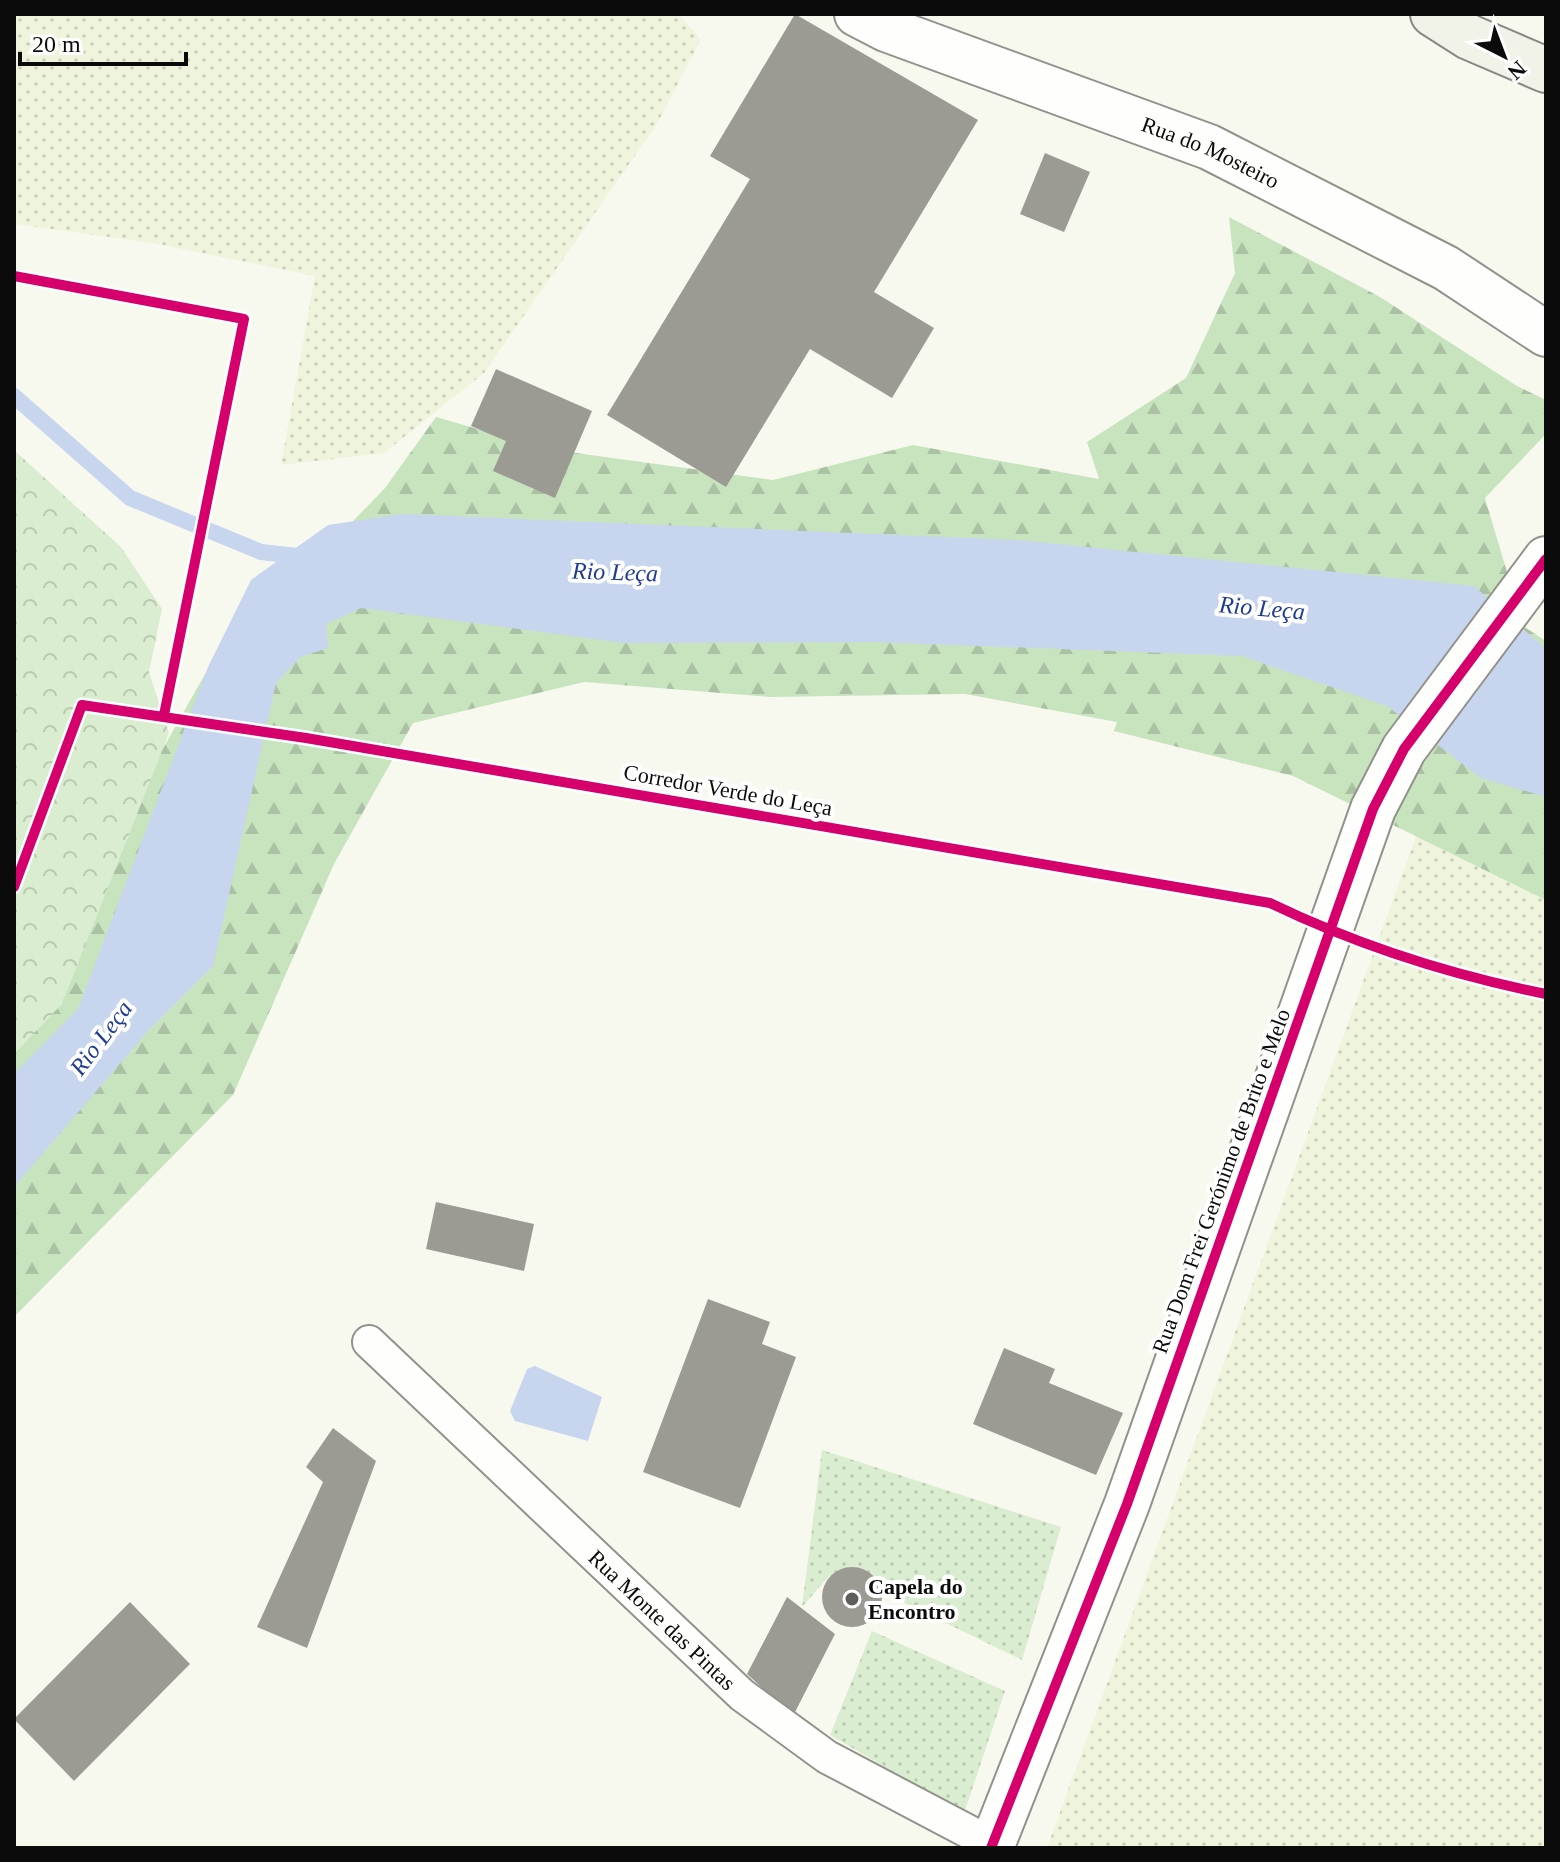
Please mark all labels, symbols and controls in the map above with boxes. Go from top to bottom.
scale bar [20,16,186,66]
north arrow [1464,16,1544,96]
text: 20 m [32,31,81,57]
text: N [1503,56,1531,85]
street label: Rua do Mosteiro [1139,111,1284,193]
water label: Rio Leça [571,557,658,586]
water label: Rio Leça [1217,591,1306,625]
street label: Corredor Verde do Leça [622,759,835,821]
water label: Rio Leça [64,996,137,1081]
street label: Rua Dom Frei Gerónimo de Brito e Melo [1147,1005,1295,1357]
street label: Rua Monte das Pintas [584,1544,741,1695]
place label: Capela do Encontro [868,1574,963,1624]
marker: Capela do Encontro [843,1590,861,1608]

